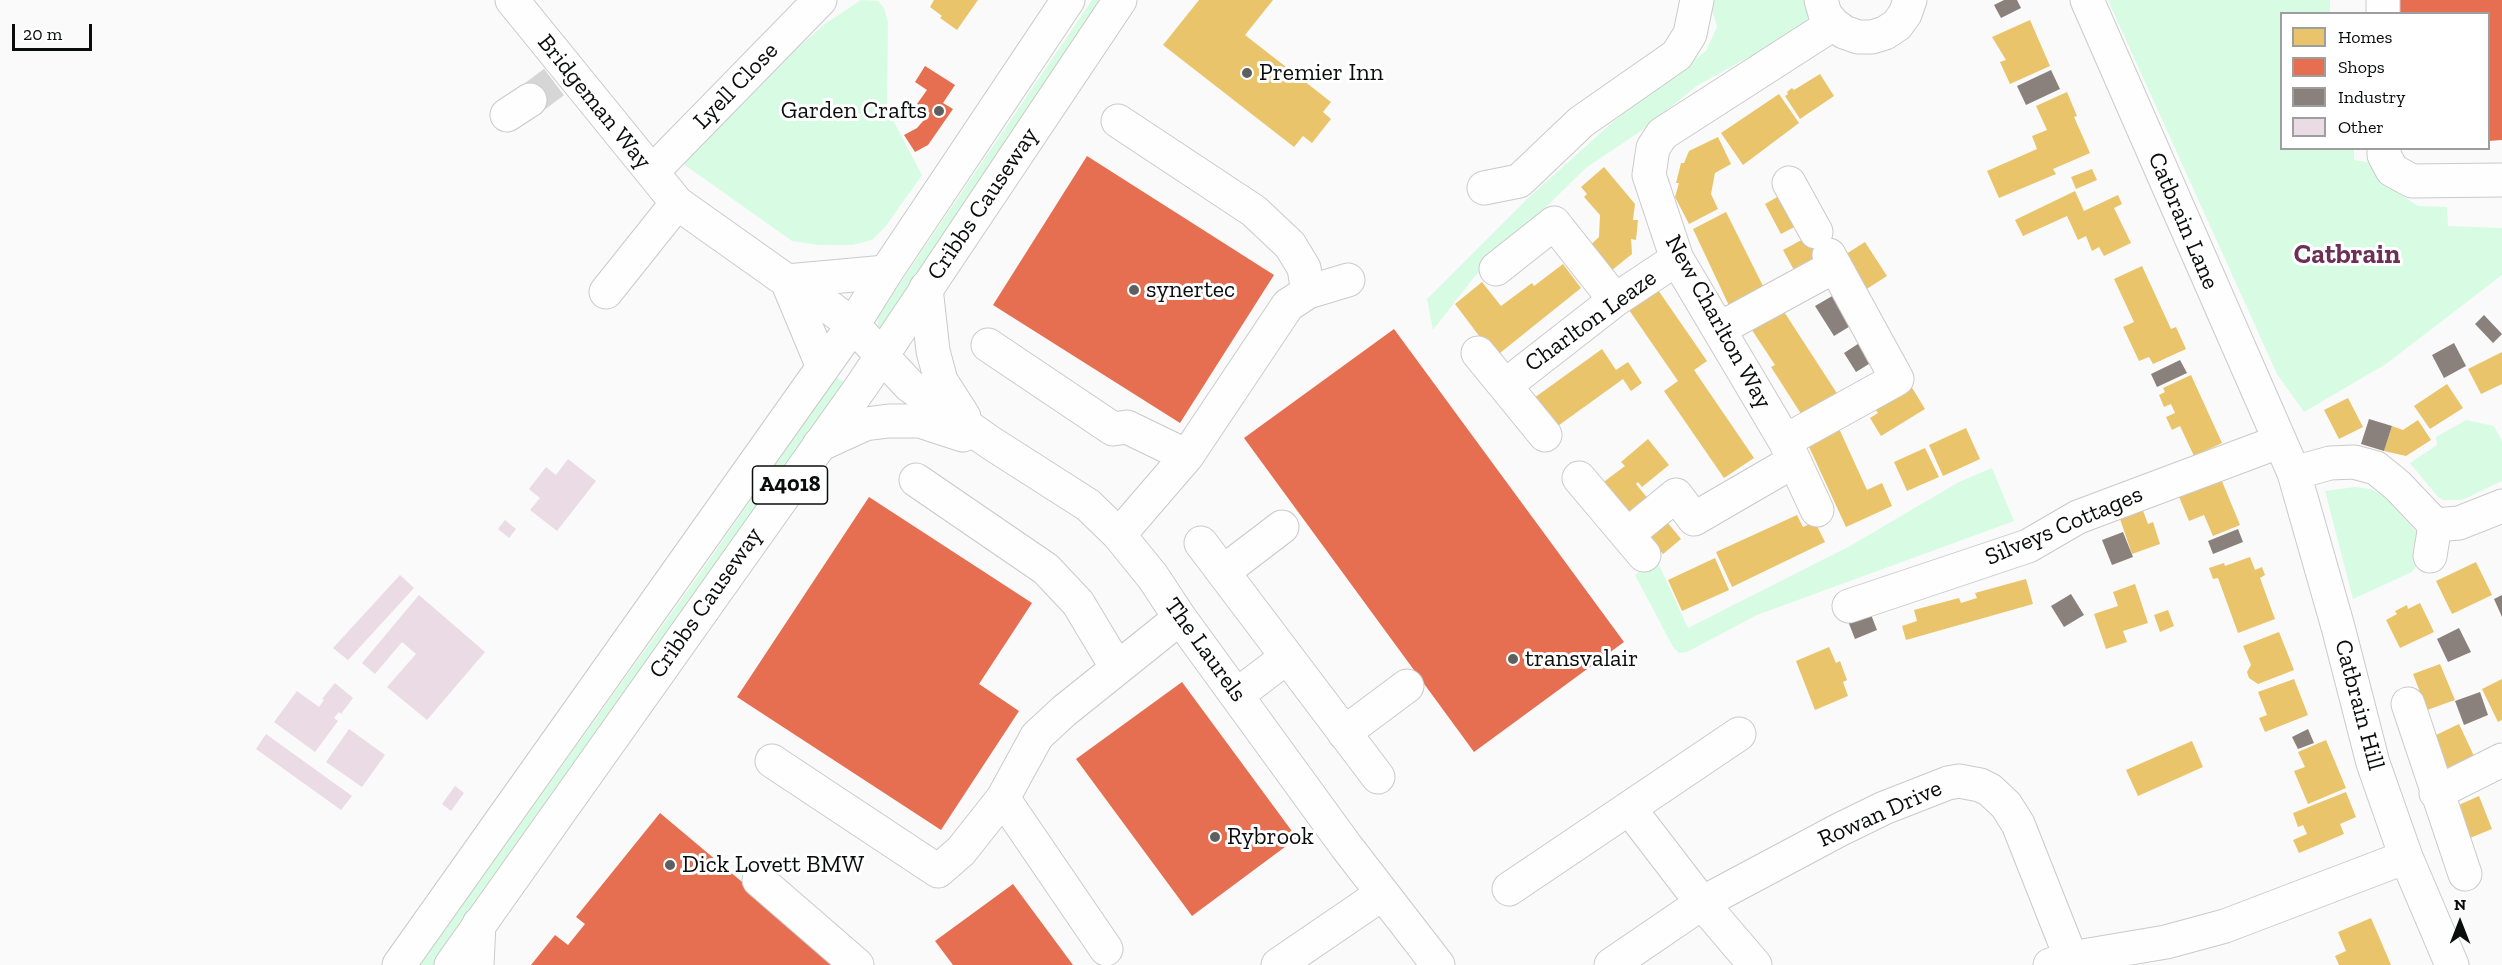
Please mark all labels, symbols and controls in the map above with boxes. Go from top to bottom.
scale bar [15,12,94,50]
legend [2280,12,2490,150]
text: 20 m [23,23,62,45]
text: Homes [2338,26,2392,48]
street label: Bridgeman Way [531,29,657,175]
street label: Lyell Close [688,37,784,135]
text: Shops [2338,56,2385,78]
place label: Premier Inn [1259,59,1384,87]
marker: Premier Inn [1240,66,1254,80]
text: Industry [2338,86,2405,108]
place label: Garden Crafts [781,97,927,125]
marker: Garden Crafts [932,104,946,118]
text: Other [2338,116,2384,138]
street label: Cribbs Causeway [921,122,1045,286]
street label: Catbrain Lane [2141,148,2225,294]
street label: New Charlton Way [1658,230,1778,414]
district label: Catbrain [2294,239,2400,271]
street label: Charlton Leaze [1520,264,1662,378]
place label: synertec [1146,276,1235,304]
marker: synertec [1127,283,1141,297]
road number: A4018 [752,466,828,504]
street label: Silveys Cottages [1981,480,2147,572]
street label: Cribbs Causeway [643,522,769,684]
street label: The Laurels [1158,592,1252,708]
street label: Catbrain Hill [2328,637,2390,773]
place label: transvalair [1525,645,1638,673]
marker: transvalair [1506,652,1520,666]
street label: Rowan Drive [1814,774,1946,854]
place label: Rybrook [1227,823,1314,851]
marker: Rybrook [1208,830,1222,844]
place label: Dick Lovett BMW [682,851,864,879]
marker: Dick Lovett BMW [663,858,677,872]
north arrow [2430,893,2490,953]
text: N [2454,895,2466,914]

